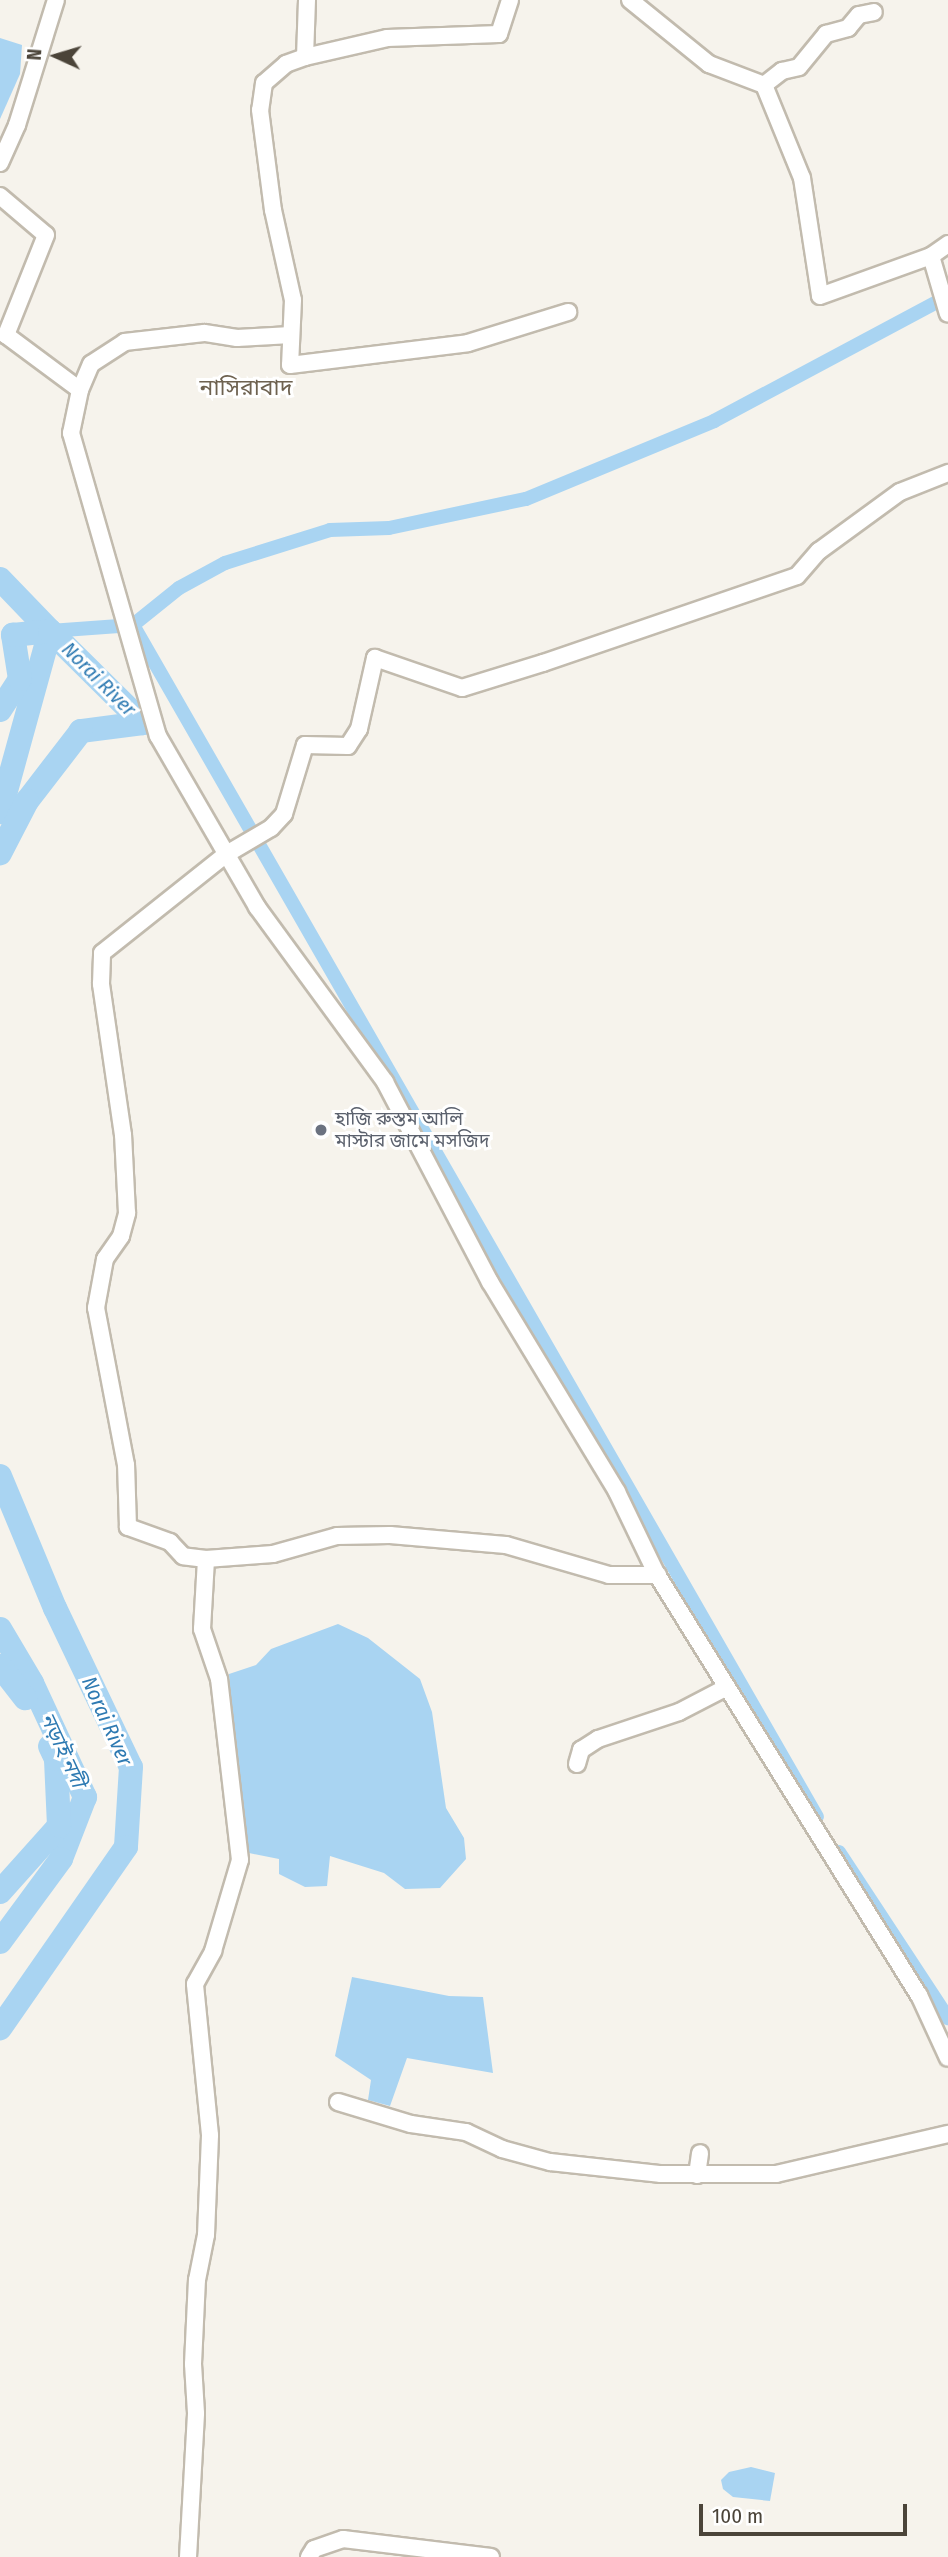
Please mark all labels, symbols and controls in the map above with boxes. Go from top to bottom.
north arrow [21,21,91,91]
text: N [23,48,46,61]
district label: নাসিরাবাদ [200,373,292,401]
water label: Norai River [57,637,141,721]
place label: হাজি রুস্তম আলি মাস্টার জামে মসজিদ [335,1108,489,1152]
marker: হাজি রুস্তম আলি মাস্টার জামে মসজিদ [313,1122,329,1138]
water label: Norai River [76,1673,138,1769]
water label: নড়াই নদী [35,1709,91,1791]
scale bar [703,2490,911,2534]
text: 100 m [712,2503,763,2529]

